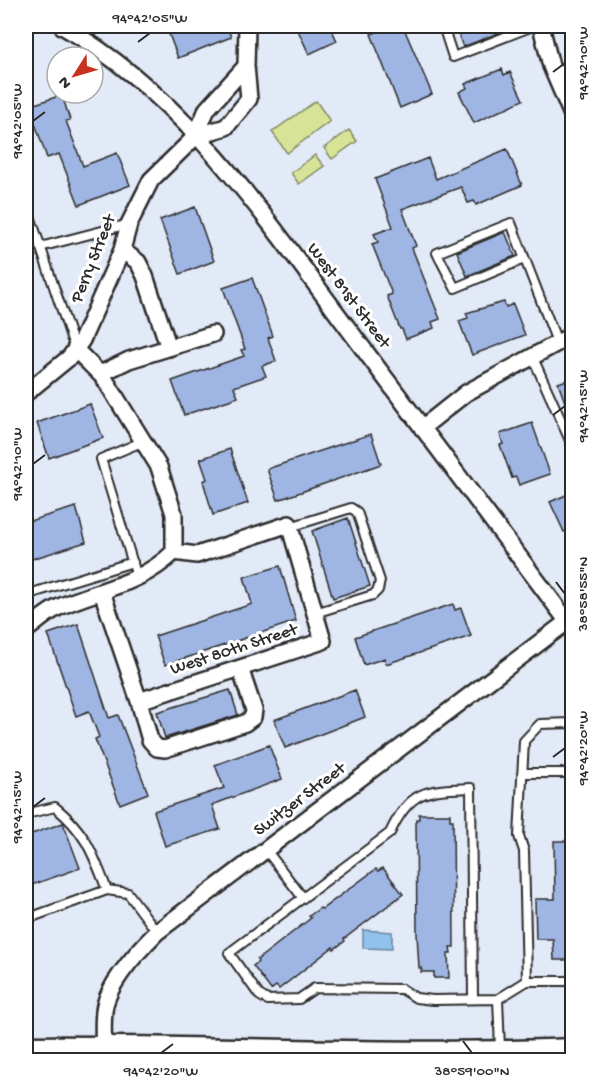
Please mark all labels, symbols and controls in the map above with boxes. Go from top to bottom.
text: 94°42'05"W [111,10,188,28]
text: 94°42'10"W [575,26,593,101]
north arrow [45,45,105,105]
text: N [55,72,77,92]
text: 94°42'05"W [9,83,27,160]
street label: Perry Street [66,210,122,307]
street label: West 81st Street [302,239,395,354]
text: 94°42'15"W [575,369,593,443]
text: 94°42'10"W [9,427,27,502]
text: 38°58'55"N [575,557,593,632]
street label: West 80th Street [168,619,302,680]
text: 94°42'20"W [575,711,593,786]
street label: Switzer Street [250,758,351,841]
text: 94°42'15"W [9,770,27,844]
text: 94°42'20"W [123,1063,198,1081]
text: 38°59'00"N [433,1063,510,1081]

